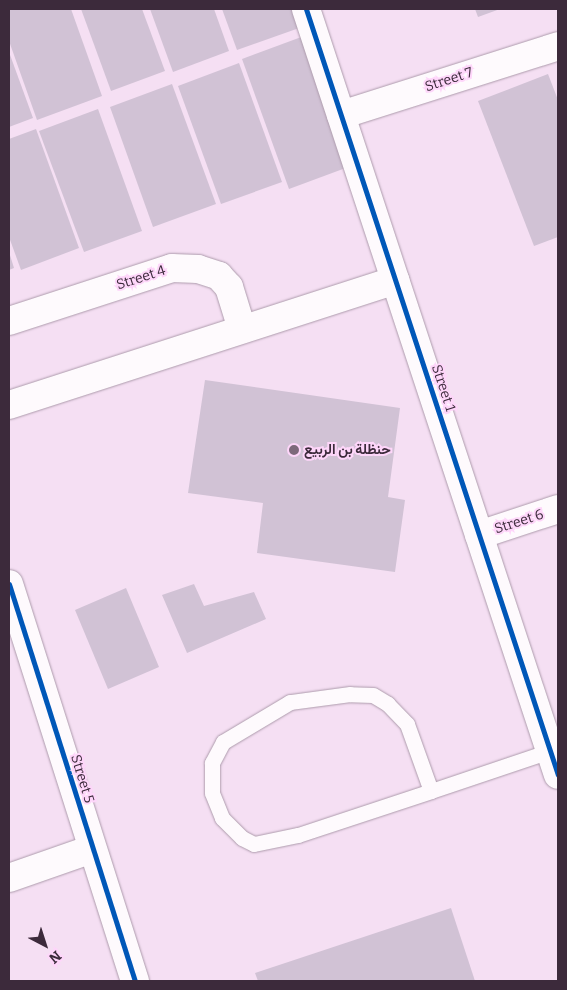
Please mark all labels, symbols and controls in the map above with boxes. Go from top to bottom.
street label: Street 7 [423,64,475,96]
street label: Street 4 [114,262,168,294]
street label: Street 1 [428,363,458,413]
place label: حنظلة بن الربيع [304,442,391,458]
marker: حنظلة بن الربيع [288,444,300,456]
street label: Street 6 [492,506,546,538]
street label: Street 5 [67,753,97,805]
north arrow [20,920,70,970]
text: N [45,947,65,967]

